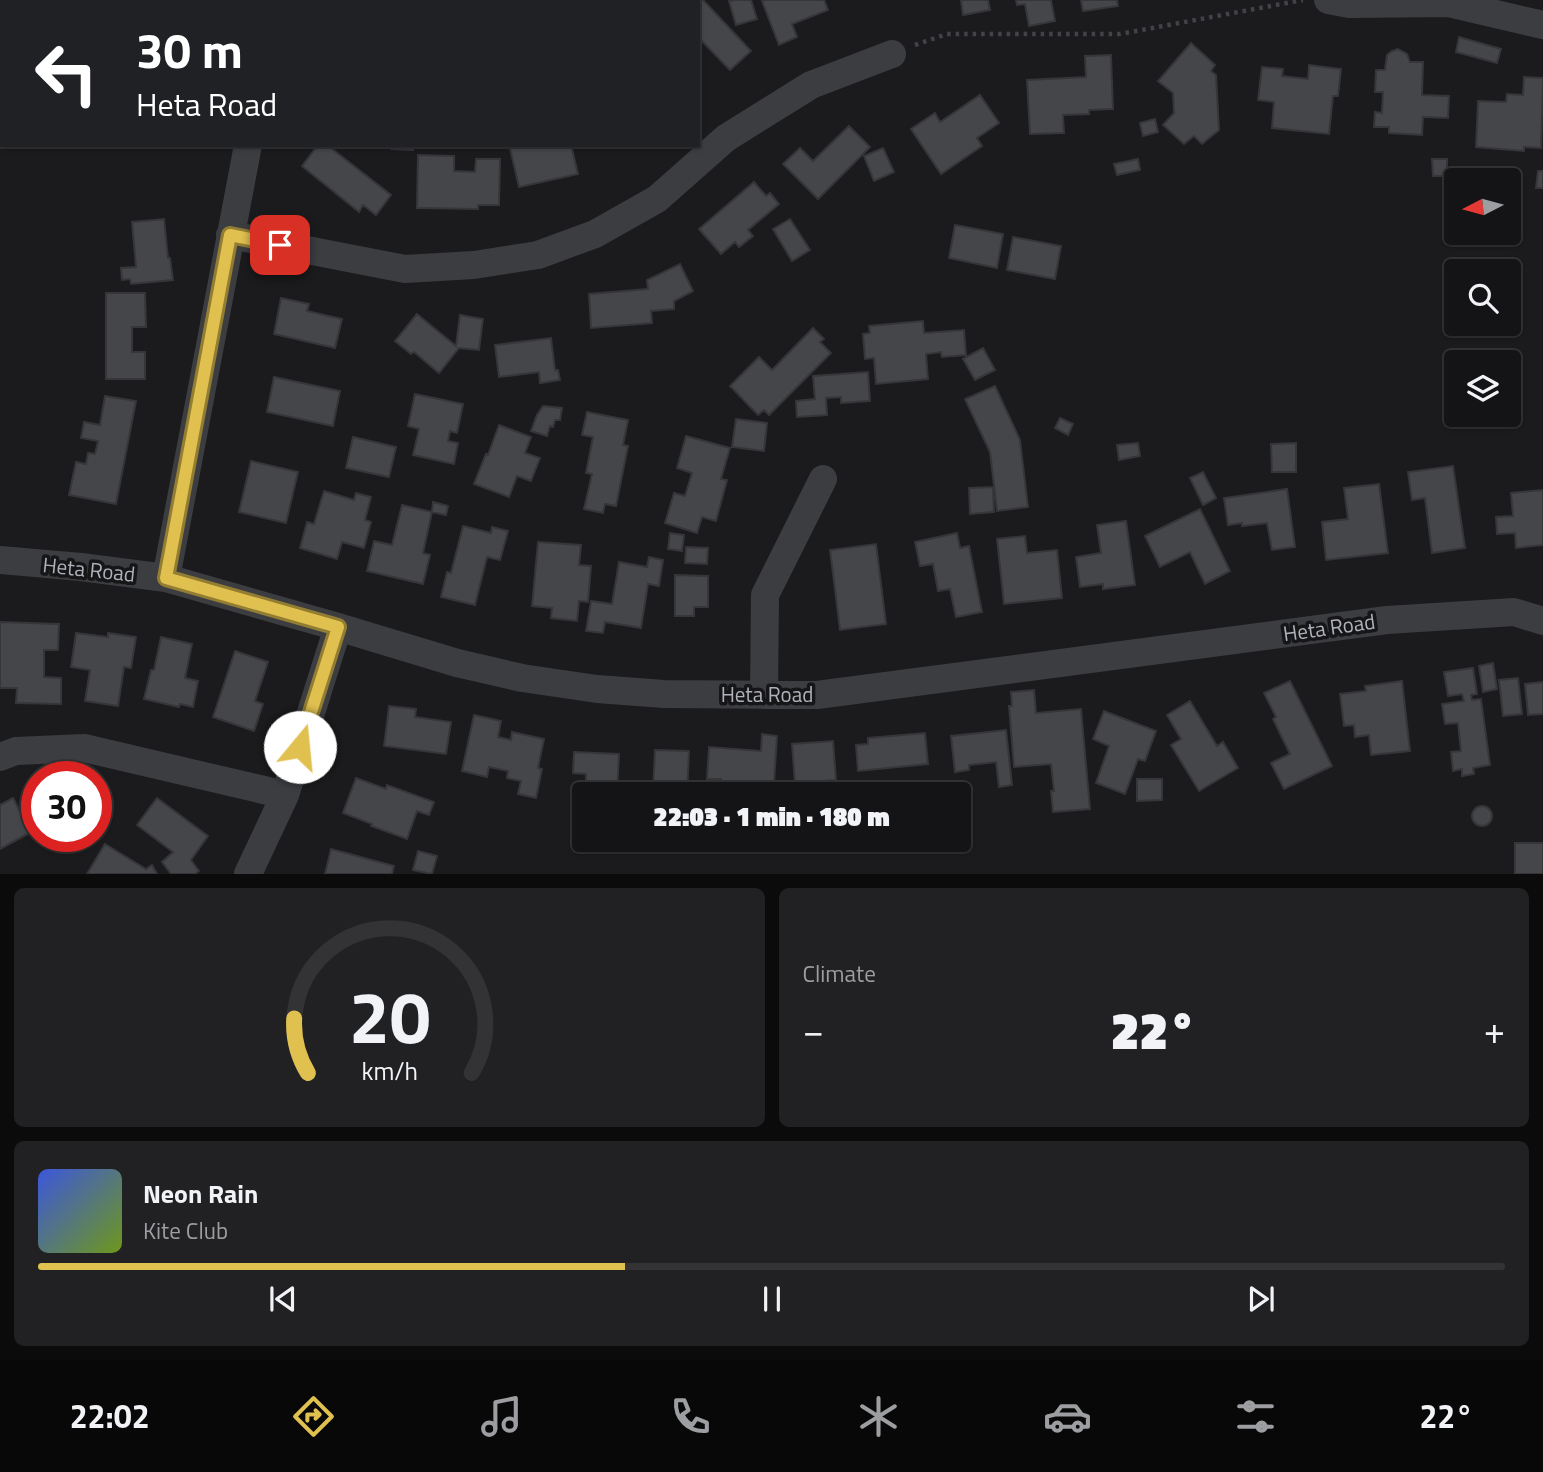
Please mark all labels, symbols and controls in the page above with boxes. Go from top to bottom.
text: 30 m [136,12,243,87]
icon: left [21,28,112,119]
text: Heta Road [136,80,277,128]
north arrow [1444,168,1521,245]
map controls [1444,168,1521,427]
pin [250,215,310,275]
icon: arrive [261,226,299,264]
button: search [1444,259,1521,336]
button: layers [1444,350,1521,427]
street label: Heta Road [41,548,137,590]
street label: Heta Road [1281,605,1377,649]
street label: Heta Road [721,678,813,710]
position arrow [263,710,337,784]
speed limit sign: 30 [21,761,112,852]
text: 22:03 · 1 min · 180 m [653,797,890,836]
text: Climate [803,956,876,991]
text: 20 [348,962,430,1072]
text: 22° [1111,990,1197,1069]
text: − [803,1001,824,1059]
text: + [1484,1001,1505,1059]
text: km/h [361,1052,418,1090]
text: Neon Rain [143,1174,258,1213]
text: Kite Club [143,1213,228,1248]
icon: previous [264,1280,302,1318]
icon: pause [753,1280,791,1318]
icon: next [1242,1280,1280,1318]
text: 22:02 [70,1392,150,1440]
icon: directions [289,1392,338,1441]
icon: music [477,1392,526,1441]
icon: phone [666,1392,715,1441]
icon: climate [854,1392,903,1441]
icon: car [1043,1392,1092,1441]
icon: filters [1231,1392,1280,1441]
text: 22° [1419,1392,1473,1440]

